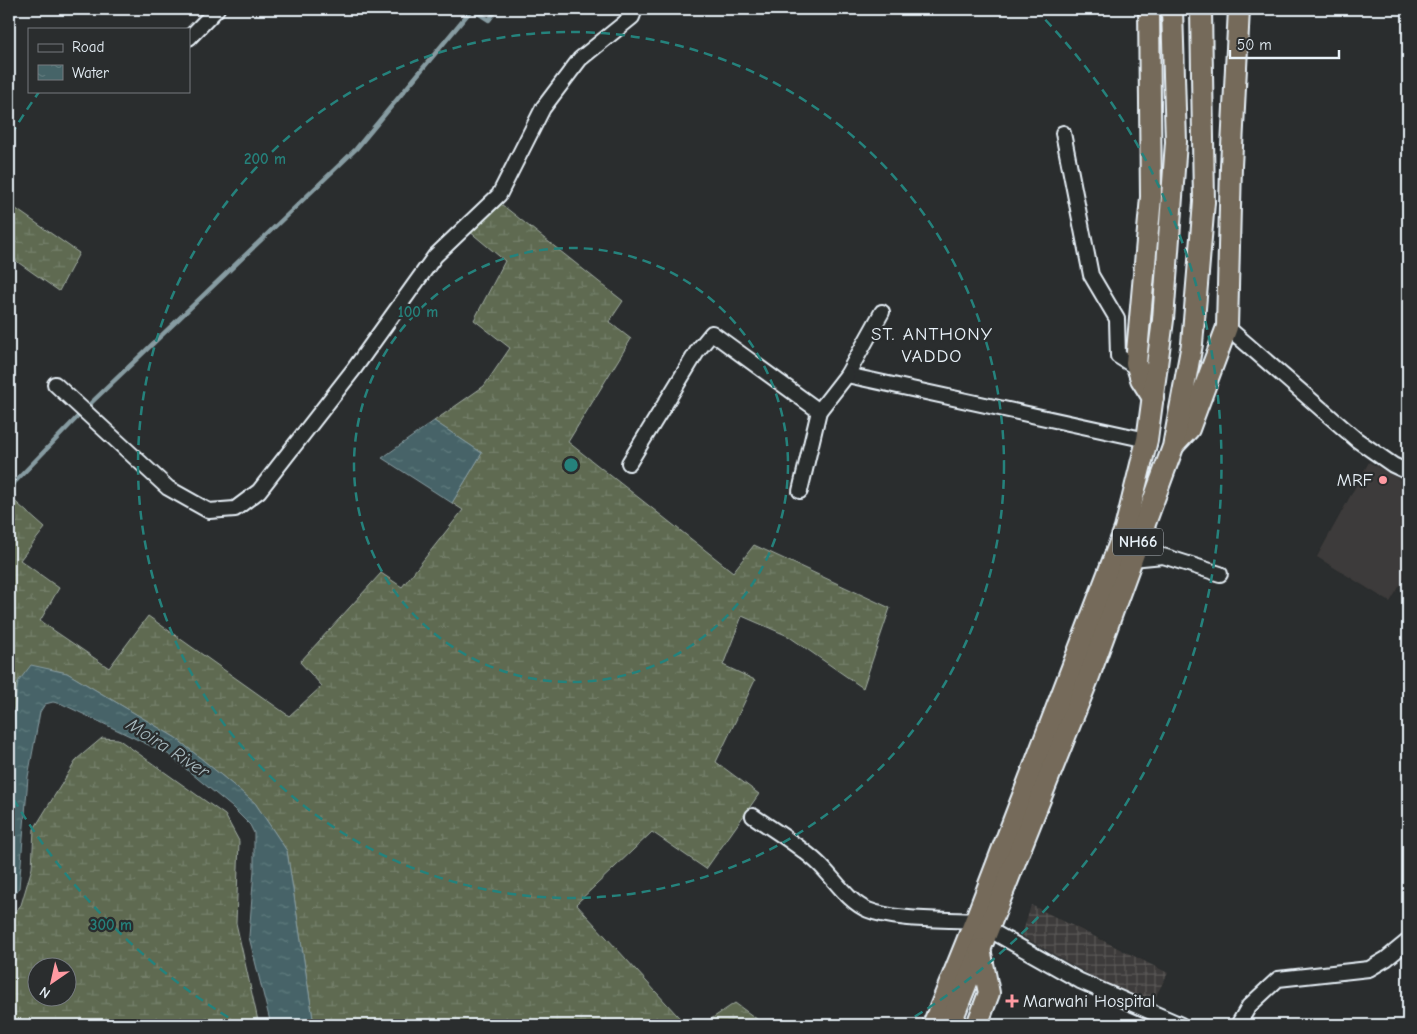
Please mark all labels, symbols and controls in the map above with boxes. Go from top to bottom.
legend [28,28,190,92]
scale bar [1230,28,1338,60]
text: 50 m [1237,36,1272,54]
text: Road [72,38,104,56]
text: Water [72,64,109,82]
text: 200 m [244,150,286,168]
text: 100 m [398,303,438,321]
district label: ST. ANTHONY VADDO [871,323,993,367]
centre of rings [562,456,580,474]
place label: MRF [1337,470,1374,491]
marker: MRF [1377,474,1389,486]
road number: NH66 [1113,528,1163,556]
water label: Moira River [122,713,215,784]
text: 300 m [90,916,132,934]
north arrow [28,956,78,1006]
text: N [36,983,54,1002]
place label: Marwahi Hospital [1023,991,1155,1012]
marker: Marwahi Hospital [1005,994,1019,1008]

